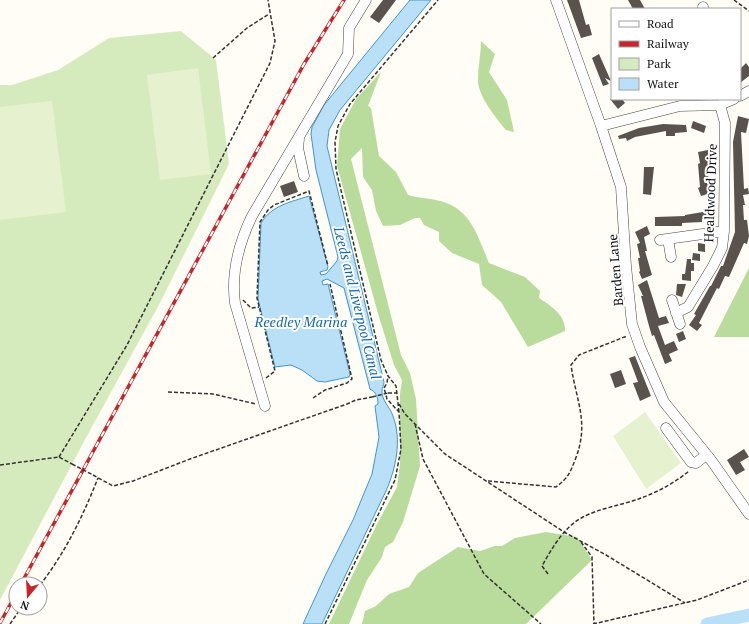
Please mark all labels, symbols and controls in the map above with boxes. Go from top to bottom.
legend [611,8,741,100]
text: Road [647,16,674,31]
text: Railway [647,36,690,51]
text: Park [647,56,672,71]
text: Water [647,76,679,91]
street label: Healdwood Drive [699,143,721,243]
water label: Leeds and Liverpool Canal [330,224,386,381]
street label: Barden Lane [603,233,627,307]
water label: Reedley Marina [254,312,347,331]
north arrow [8,576,48,616]
text: N [18,597,31,613]

